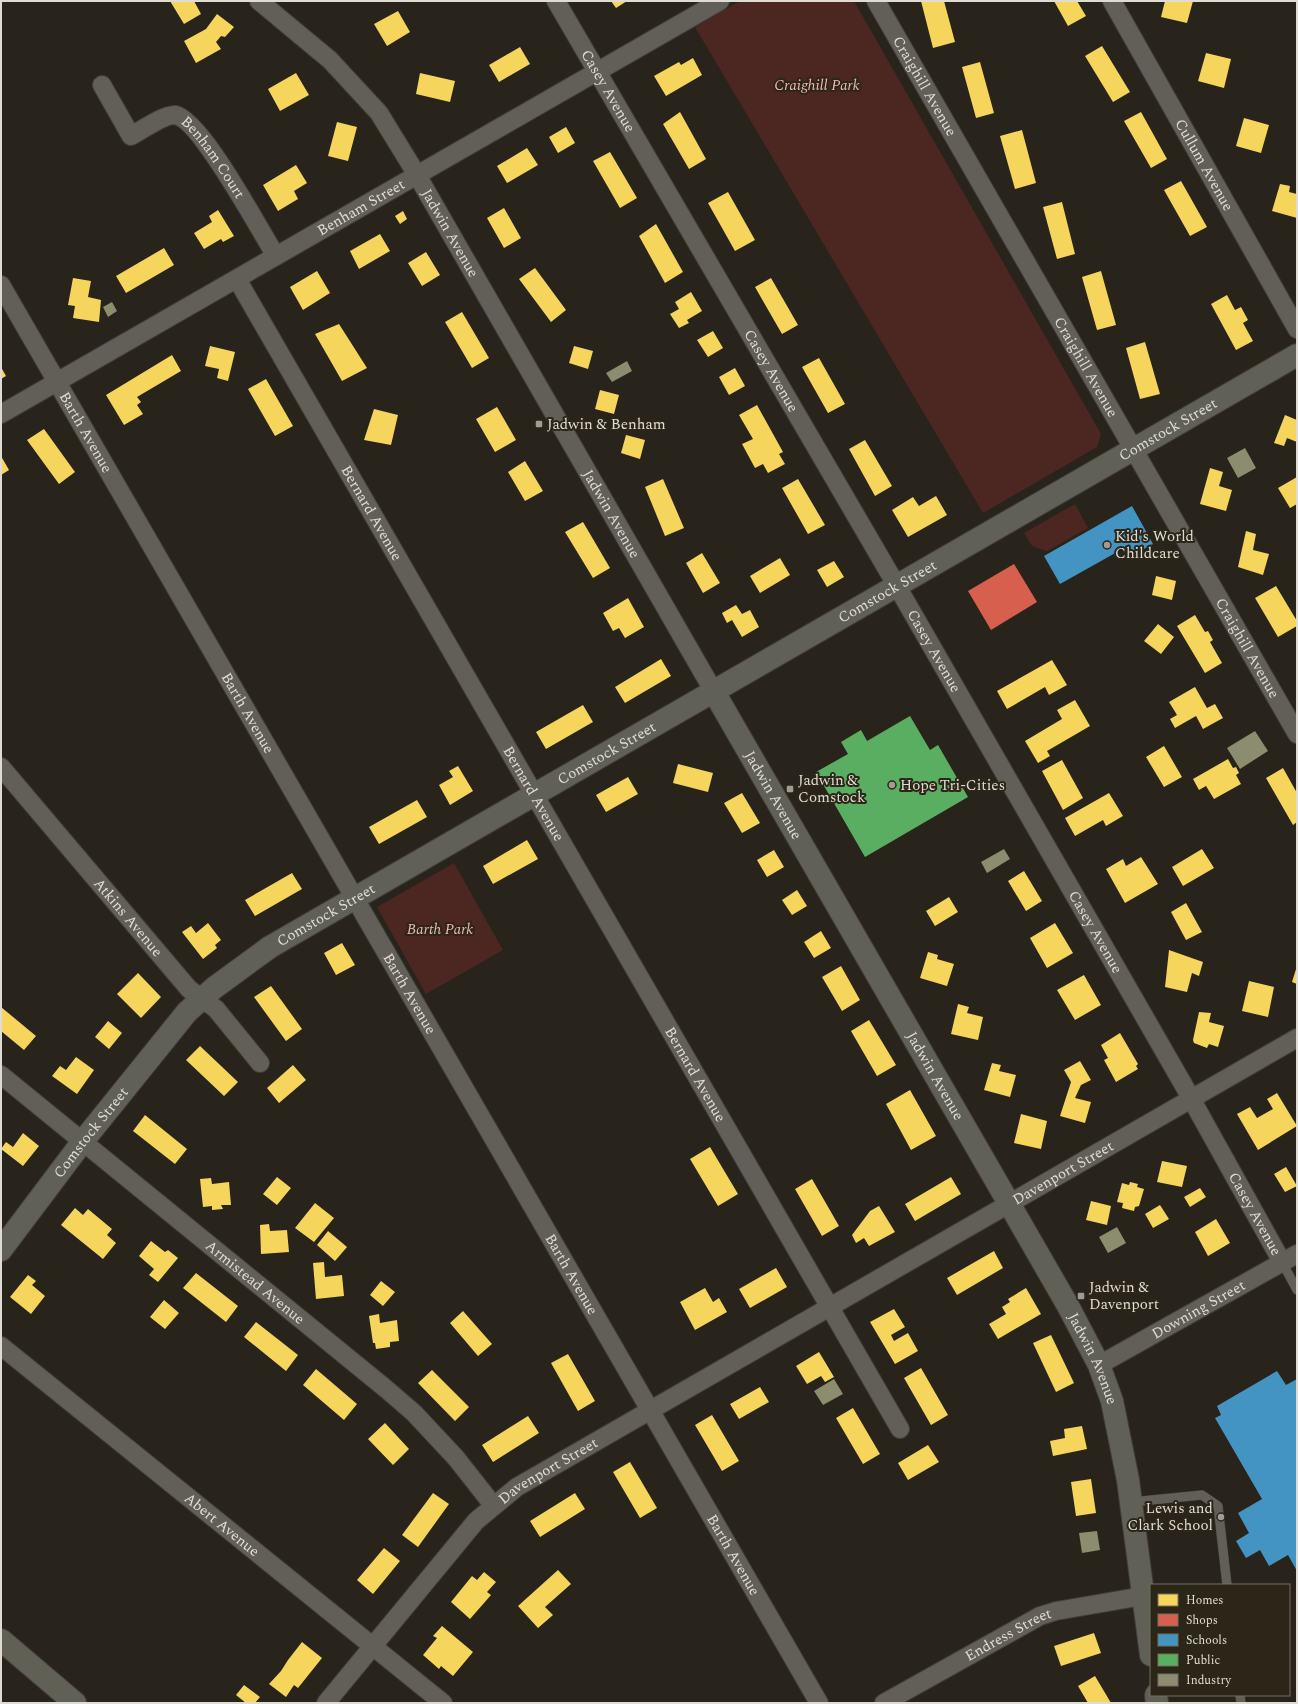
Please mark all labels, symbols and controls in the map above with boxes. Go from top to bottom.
street label: Craighill Avenue [886,32,962,141]
street label: Casey Avenue [575,45,641,137]
park label: Craighill Park [774,74,860,97]
street label: Benham Court [176,111,251,203]
street label: Cullum Avenue [1169,115,1239,215]
street label: Benham Street [313,173,409,242]
street label: Jadwin Avenue [415,184,485,282]
street label: Craighill Avenue [1048,313,1124,422]
street label: Casey Avenue [738,325,804,417]
street label: Barth Avenue [53,388,118,477]
street label: Comstock Street [1115,392,1222,467]
place label: Jadwin & Benham [547,413,666,436]
marker: Jadwin & Benham [534,419,544,429]
street label: Bernard Avenue [335,461,408,565]
street label: Jadwin Avenue [577,465,646,563]
place label: Kid's World Childcare [1115,525,1194,565]
marker: Kid's World Childcare [1102,540,1112,550]
street label: Comstock Street [834,554,941,629]
street label: Craighill Avenue [1209,594,1285,703]
street label: Casey Avenue [901,605,967,697]
street label: Barth Avenue [215,668,280,758]
street label: Comstock Street [553,716,660,791]
street label: Bernard Avenue [497,742,570,846]
street label: Jadwin Avenue [738,747,808,844]
place label: Jadwin & Comstock [798,769,865,809]
place label: Hope Tri-Cities [900,774,1005,797]
marker: Hope Tri-Cities [887,780,897,790]
marker: Jadwin & Comstock [785,784,795,794]
street label: Atkins Avenue [88,873,168,962]
street label: Comstock Street [272,878,380,953]
street label: Casey Avenue [1062,886,1128,978]
park label: Barth Park [407,918,473,941]
street label: Barth Avenue [377,949,442,1039]
street label: Bernard Avenue [658,1022,732,1127]
street label: Jadwin Avenue [900,1027,970,1125]
street label: Comstock Street [48,1082,134,1183]
street label: Davenport Street [1008,1135,1118,1211]
street label: Casey Avenue [1222,1168,1287,1260]
street label: Barth Avenue [539,1229,604,1319]
street label: Armistead Avenue [200,1235,310,1330]
street label: Downing Street [1148,1274,1250,1345]
place label: Jadwin & Davenport [1089,1276,1159,1316]
marker: Jadwin & Davenport [1076,1291,1086,1301]
street label: Jadwin Avenue [1061,1309,1123,1408]
street label: Davenport Street [493,1432,602,1510]
street label: Abert Avenue [179,1487,264,1562]
place label: Lewis and Clark School [1127,1497,1213,1537]
street label: Barth Avenue [701,1510,766,1600]
marker: Lewis and Clark School [1216,1512,1226,1522]
legend [1150,1584,1290,1696]
text: Homes [1186,1591,1224,1610]
street label: Endress Street [961,1602,1055,1668]
text: Shops [1186,1611,1218,1630]
text: Schools [1186,1631,1227,1650]
text: Public [1186,1651,1220,1670]
text: Industry [1186,1671,1232,1690]

